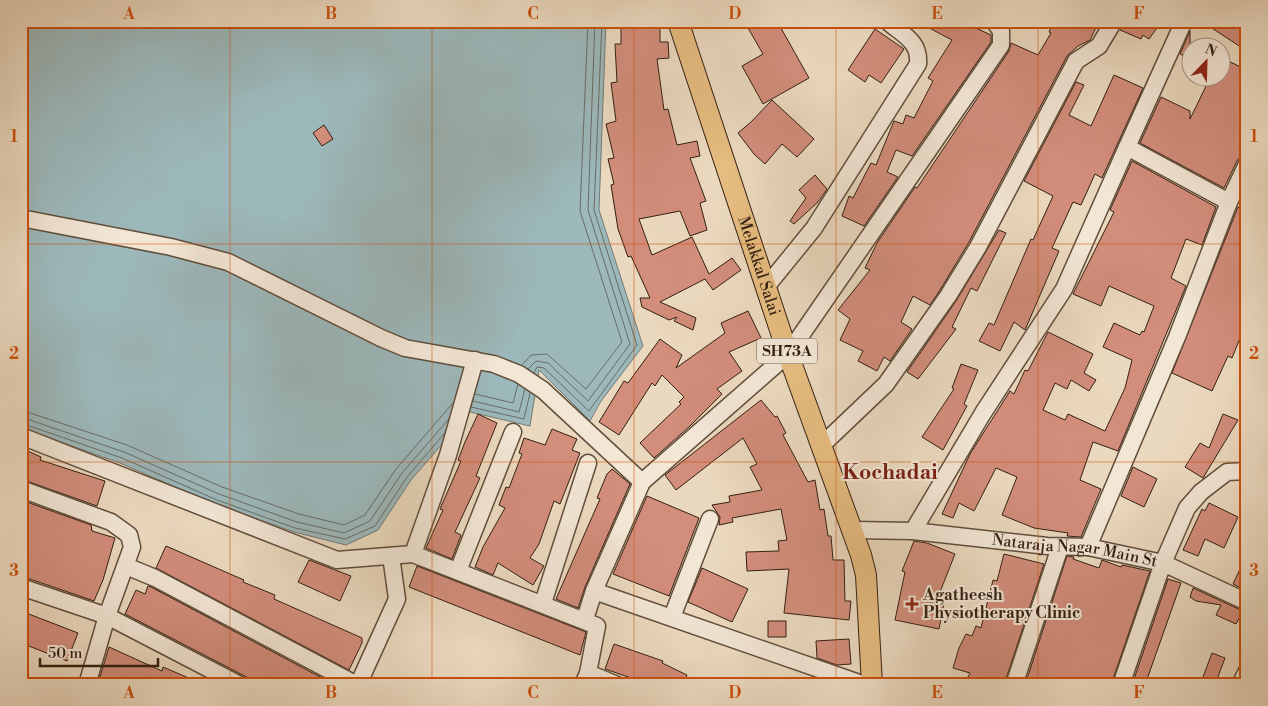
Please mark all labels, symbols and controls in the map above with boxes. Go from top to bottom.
text: A [122,4,135,24]
text: B [325,4,337,24]
text: C [527,4,539,24]
text: D [729,4,742,24]
text: E [931,4,943,24]
text: F [1133,4,1145,24]
north arrow [1180,38,1230,88]
text: N [1202,41,1219,61]
text: 1 [10,127,18,147]
text: 1 [1250,127,1258,147]
street label: Melakkal Salai [733,213,785,318]
road number: SH73A [757,338,817,364]
text: 2 [9,344,19,364]
text: 2 [1249,344,1259,364]
district label: Kochadai [842,460,938,486]
street label: Nataraja Nagar Main St [991,530,1159,572]
text: 3 [9,561,19,581]
text: 3 [1249,561,1259,581]
place label: Agatheesh Physiotherapy Clinic [922,585,1080,623]
marker: Agatheesh Physiotherapy Clinic [905,597,919,611]
scale bar [40,636,158,668]
text: 50 m [48,644,82,663]
text: A [122,683,135,703]
text: B [325,683,337,703]
text: C [527,683,539,703]
text: D [729,683,742,703]
text: E [931,683,943,703]
text: F [1133,683,1145,703]

